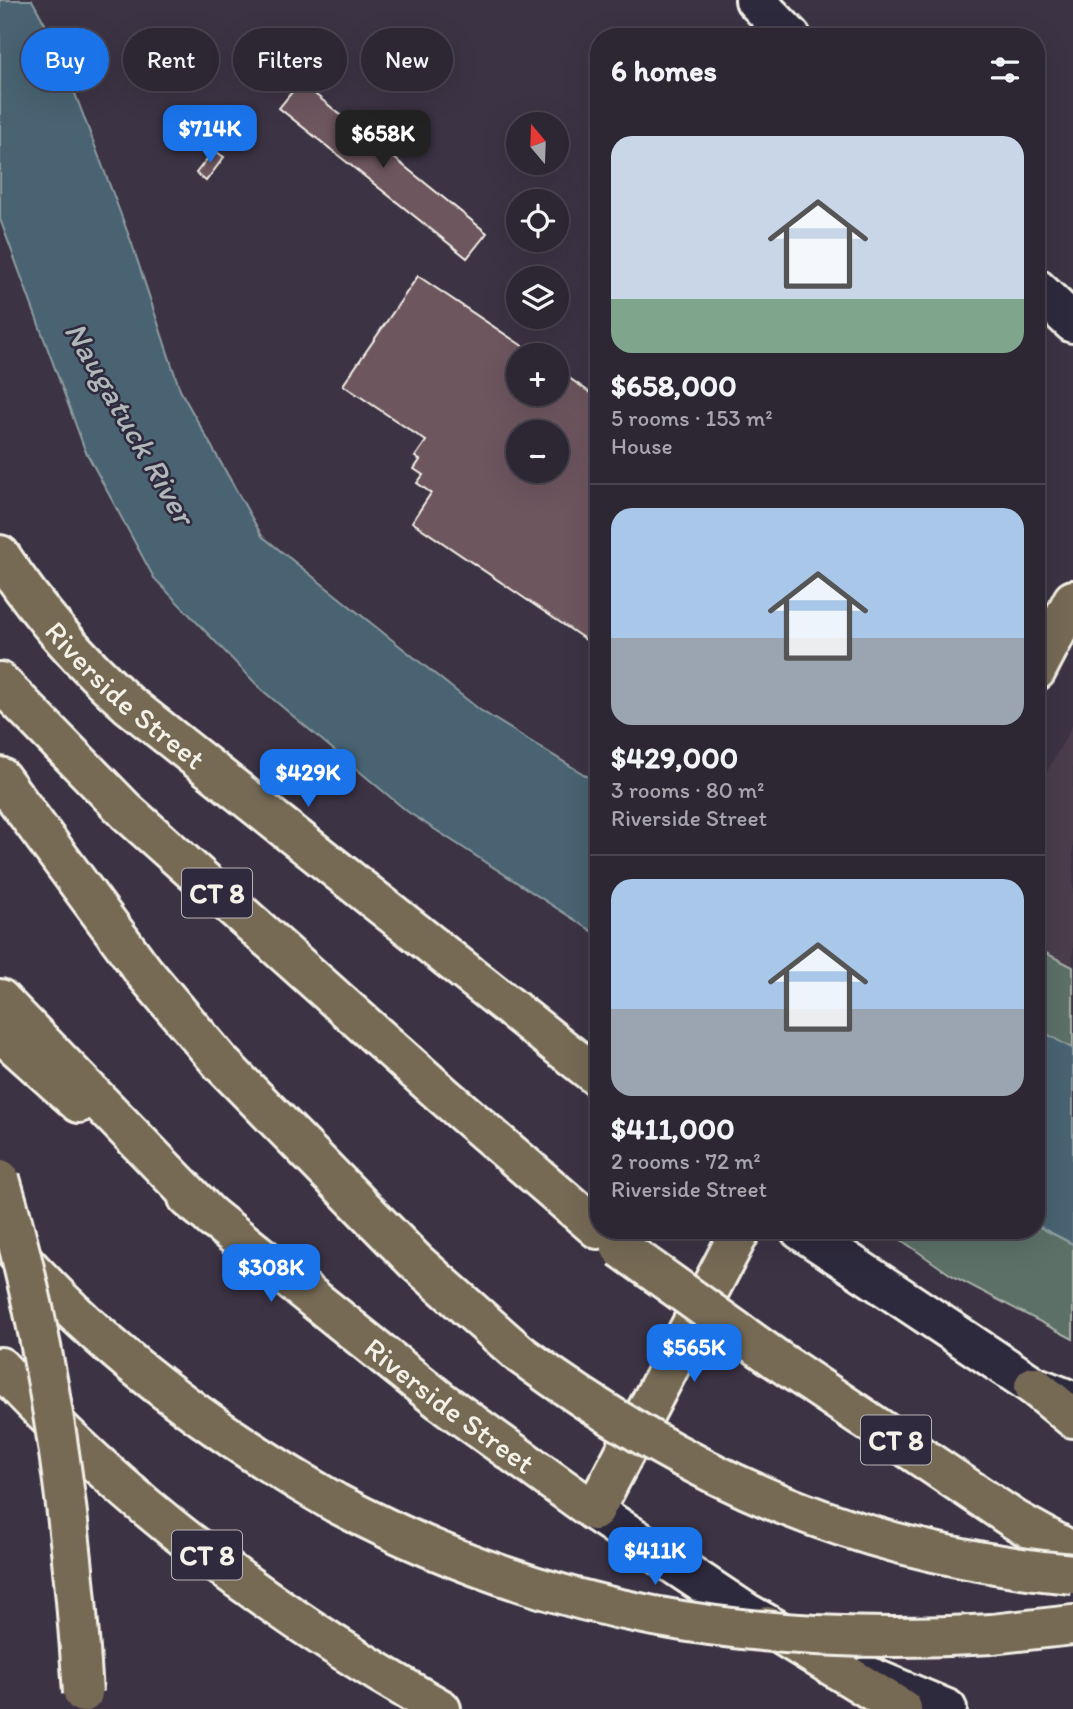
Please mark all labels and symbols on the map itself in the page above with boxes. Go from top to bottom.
pin: $714K [161,106,259,165]
pin: $658K [334,110,432,170]
north arrow [506,112,569,175]
water label: Naugatuck River [57,315,205,534]
street label: Riverside Street [38,613,213,777]
pin: $429K [259,750,357,809]
road number: CT 8 [182,868,252,917]
pin: $308K [222,1244,320,1304]
pin: $565K [645,1324,743,1384]
street label: Riverside Street [357,1329,542,1481]
road number: CT 8 [861,1416,931,1464]
pin: $411K [606,1528,704,1587]
road number: CT 8 [172,1530,242,1580]

